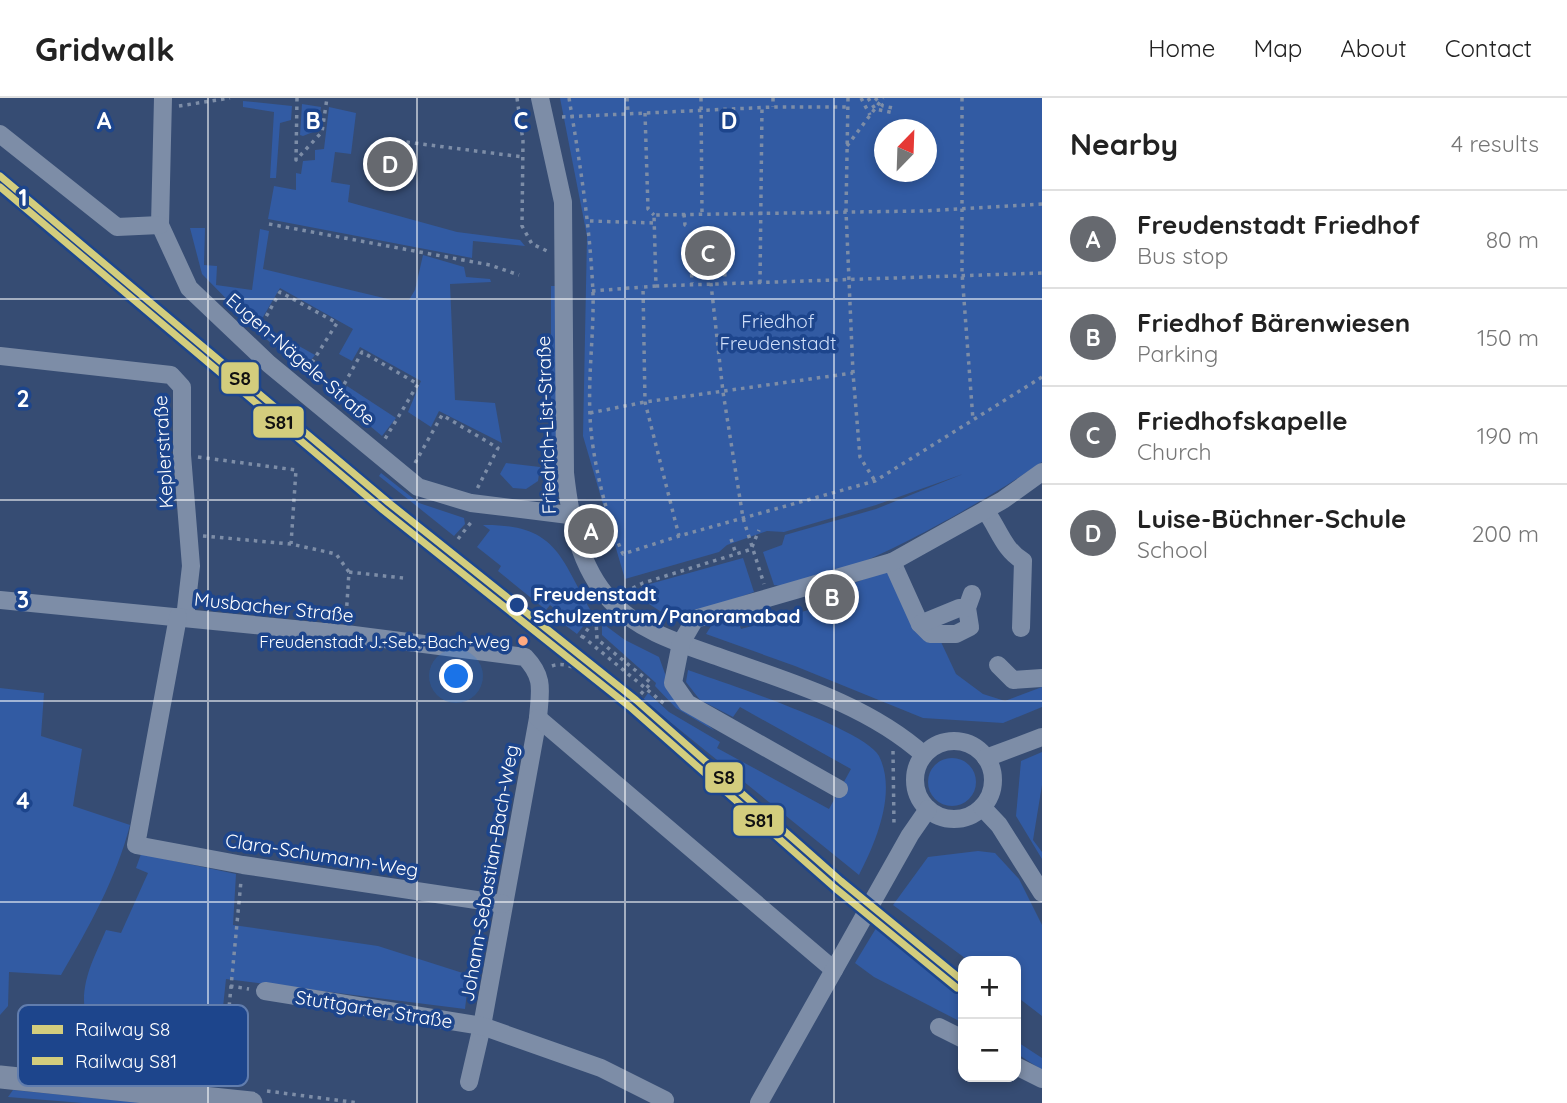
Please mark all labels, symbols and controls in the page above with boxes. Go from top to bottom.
text: Gridwalk [35,28,175,69]
text: Home [1148,33,1215,63]
text: Map [1253,33,1302,63]
text: About [1340,33,1407,63]
text: Contact [1445,33,1532,63]
text: A [97,106,112,135]
text: B [305,106,321,135]
text: C [514,106,528,135]
text: D [721,106,737,135]
north arrow [874,119,937,182]
text: Nearby [1070,125,1178,163]
text: 4 results [1451,129,1539,158]
pin: D [367,138,413,190]
text: 1 [19,183,27,212]
text: Freudenstadt Friedhof [1137,208,1420,241]
text: A [1086,225,1100,254]
text: 80 m [1486,225,1539,254]
pin: C [685,227,731,279]
text: Bus stop [1137,241,1228,270]
street label: Eugen-Nägele-Straße [222,288,380,430]
text: Friedhof Bärenwiesen [1137,306,1410,339]
park label: Friedhof Freudenstadt [719,309,837,355]
text: B [1085,323,1101,352]
text: 150 m [1477,323,1539,352]
street label: Friedrich-List-Straße [531,335,561,515]
text: Parking [1137,339,1218,368]
line badge: S8 [220,361,260,395]
text: S8 [229,366,251,390]
text: 2 [16,384,30,413]
street label: Keplerstraße [148,395,178,509]
text: Friedhofskapelle [1137,404,1348,437]
line badge: S81 [252,405,305,439]
text: S81 [264,410,294,434]
text: C [1086,421,1100,450]
text: 190 m [1477,421,1539,450]
text: Church [1137,437,1212,466]
text: Luise-Büchner-Schule [1137,502,1406,535]
pin: A [568,505,614,557]
text: D [1085,519,1101,548]
text: 200 m [1472,519,1539,548]
text: School [1137,535,1208,564]
pin: B [809,571,855,623]
place label: Freudenstadt Schulzentrum/Panoramabad [533,582,800,628]
text: 3 [17,585,29,614]
street label: Musbacher Straße [193,587,355,627]
marker: Freudenstadt Schulzentrum/Panoramabad [507,595,527,615]
place label: Freudenstadt J.-Seb.-Bach-Weg [259,631,510,652]
marker: Freudenstadt J.-Seb.-Bach-Weg [516,634,530,648]
your location [439,659,473,693]
street label: Johann-Sebastian-Bach-Weg [455,743,523,1003]
line badge: S8 [704,761,744,794]
text: S8 [713,765,735,789]
text: 4 [16,786,30,815]
line badge: S81 [732,804,785,837]
text: S81 [744,808,774,832]
street label: Clara-Schumann-Weg [224,828,420,882]
map controls [958,956,1021,1082]
button: + [958,956,1021,1019]
street label: Stuttgarter Straße [294,985,454,1033]
legend [18,1005,248,1086]
text: Railway S8 [75,1017,170,1041]
button: − [958,1019,1021,1082]
text: Railway S81 [75,1049,177,1073]

